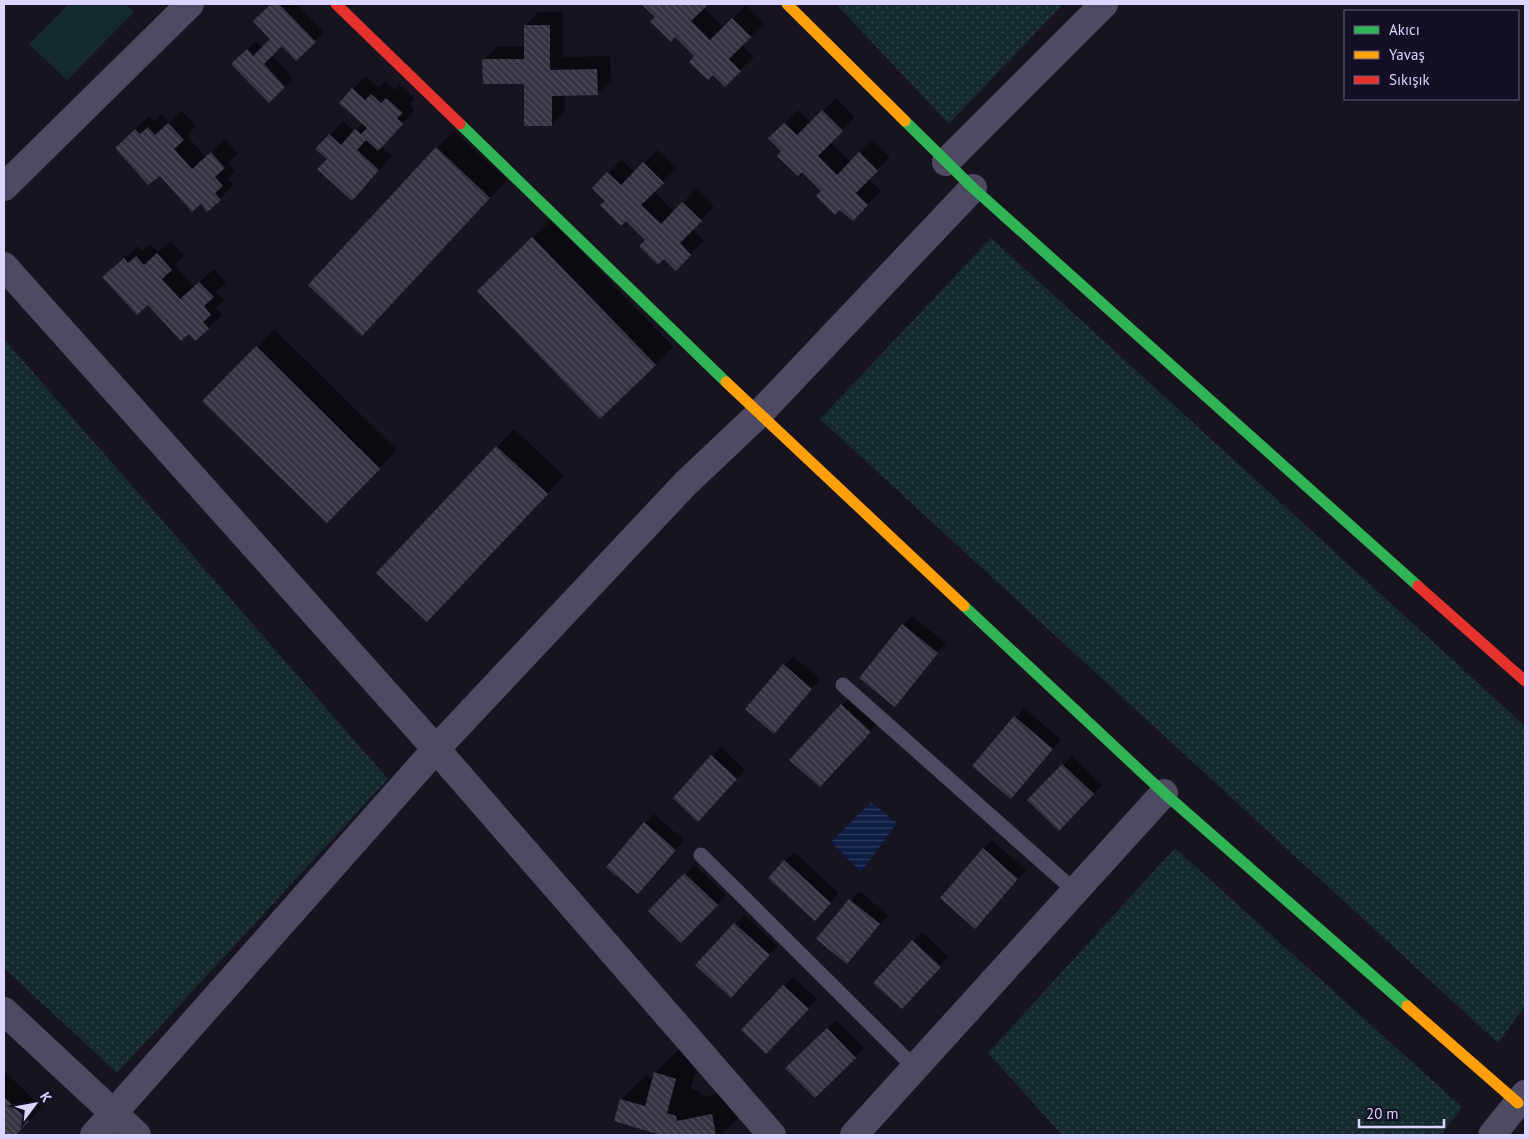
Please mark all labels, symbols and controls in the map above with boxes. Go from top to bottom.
legend [1344,10,1519,100]
text: Akıcı [1389,20,1420,39]
text: Yavaş [1389,45,1425,64]
text: Sıkışık [1389,70,1431,89]
north arrow [10,1079,60,1129]
text: K [36,1089,56,1106]
scale bar [1359,1096,1444,1128]
text: 20 m [1366,1104,1399,1123]

